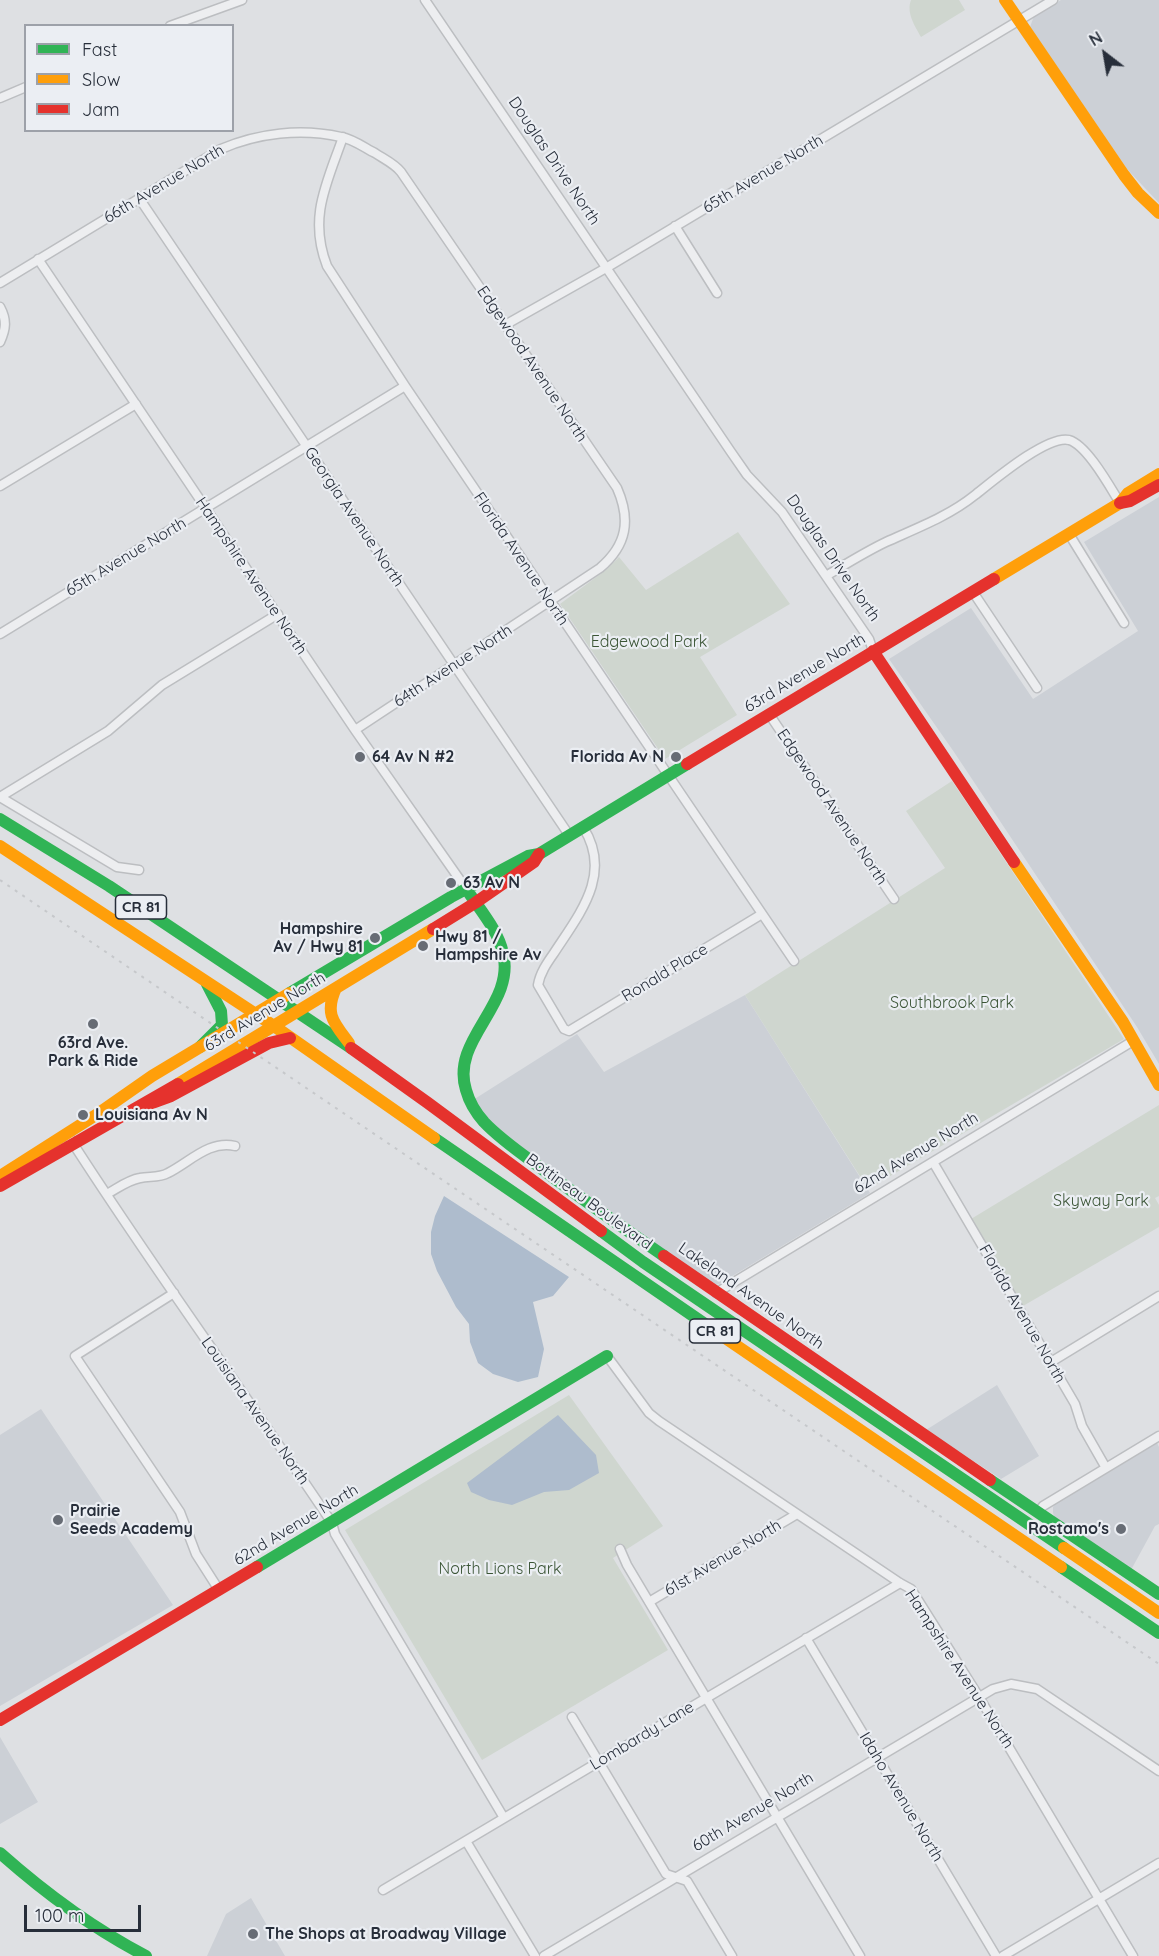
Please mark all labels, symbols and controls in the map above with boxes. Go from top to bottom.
legend [24,24,234,132]
north arrow [1075,24,1135,84]
text: N [1086,27,1106,50]
text: Fast [82,38,117,61]
text: Slow [82,68,120,91]
street label: Douglas Drive North [504,93,604,229]
text: Jam [82,98,120,121]
street label: 65th Avenue North [699,130,827,218]
street label: 66th Avenue North [100,140,228,228]
street label: Edgewood Avenue North [473,282,591,446]
street label: Georgia Avenue North [300,444,408,590]
street label: Florida Avenue North [469,489,573,629]
street label: Douglas Drive North [782,491,884,625]
street label: Hampshire Avenue North [191,494,311,658]
street label: 65th Avenue North [62,513,190,601]
street label: 64th Avenue North [390,621,516,711]
street label: 63rd Avenue North [741,629,869,717]
park label: Edgewood Park [591,632,707,652]
street label: Edgewood Avenue North [773,725,891,889]
place label: 64 Av N #2 [372,747,454,767]
place label: Florida Av N [571,747,664,767]
marker: 64 Av N #2 [353,750,367,764]
marker: Florida Av N [669,750,683,764]
place label: 63 Av N [463,873,520,893]
marker: 63 Av N [444,876,458,890]
road number: CR 81 [116,895,166,919]
place label: Hampshire Av / Hwy 81 [274,919,363,957]
place label: Hwy 81 / Hampshire Av [435,927,541,965]
marker: Hampshire Av / Hwy 81 [368,931,382,945]
marker: Hwy 81 / Hampshire Av [416,939,430,953]
street label: Ronald Place [618,940,712,1006]
street label: 63rd Avenue North [201,968,329,1056]
park label: Southbrook Park [890,993,1014,1013]
marker: 63rd Ave. Park & Ride [86,1017,100,1031]
place label: 63rd Ave. Park & Ride [48,1033,138,1071]
place label: Louisiana Av N [95,1105,208,1125]
marker: Louisiana Av N [76,1108,90,1122]
street label: 62nd Avenue North [850,1108,982,1198]
street label: Bottineau Boulevard [522,1150,656,1254]
park label: Skyway Park [1053,1191,1149,1211]
street label: Lakeland Avenue North [675,1238,827,1354]
street label: Florida Avenue North [975,1241,1069,1387]
road number: CR 81 [690,1319,740,1343]
street label: Louisiana Avenue North [197,1334,313,1488]
street label: 62nd Avenue North [230,1480,362,1570]
place label: Prairie Seeds Academy [70,1501,193,1539]
marker: Prairie Seeds Academy [51,1513,65,1527]
street label: 61st Avenue North [661,1516,785,1600]
place label: Rostamo's [1028,1519,1109,1539]
marker: Rostamo's [1114,1522,1128,1536]
park label: North Lions Park [439,1559,561,1579]
street label: Hampshire Avenue North [900,1586,1018,1752]
street label: Lombardy Lane [587,1697,697,1775]
street label: Idaho Avenue North [855,1729,947,1865]
street label: 60th Avenue North [689,1768,817,1856]
scale bar [27,1893,144,1931]
text: 100 m [35,1904,84,1927]
place label: The Shops at Broadway Village [265,1924,507,1944]
marker: The Shops at Broadway Village [246,1927,260,1941]

